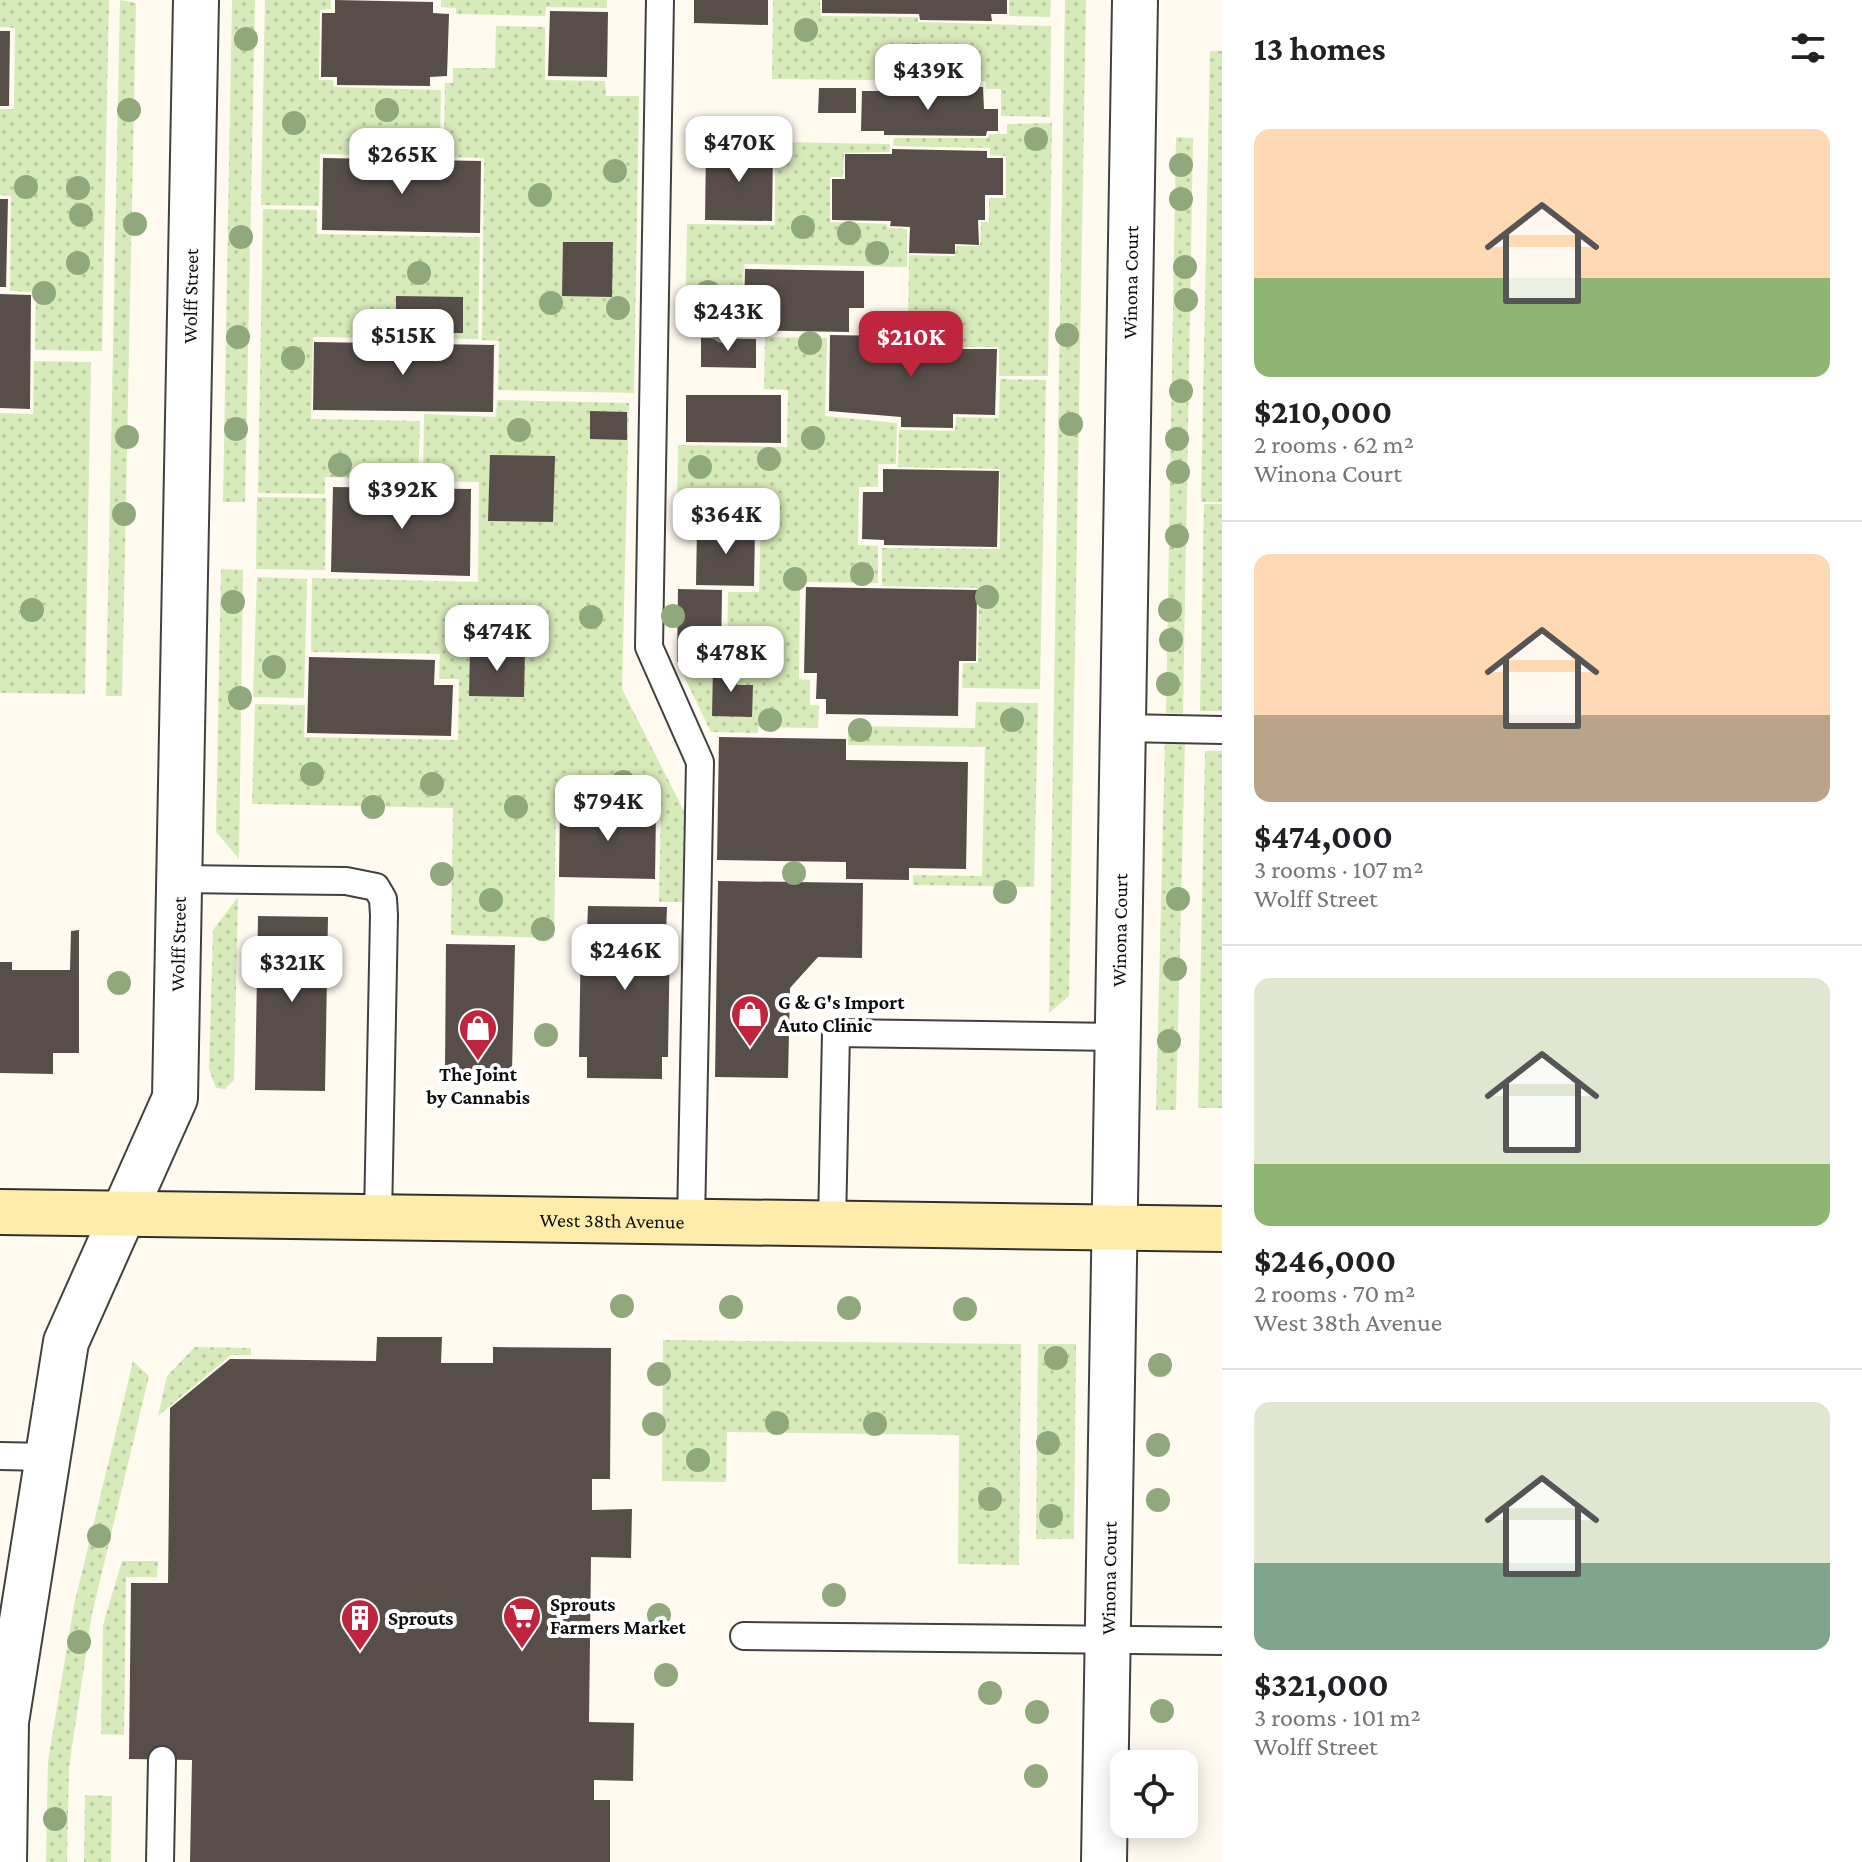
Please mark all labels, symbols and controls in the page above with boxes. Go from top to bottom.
icon: filters [1786,26,1830,70]
text: 13 homes [1254,30,1386,67]
pin: $439K [872,44,984,112]
text: $439K [893,55,963,84]
pin: $470K [683,116,795,184]
text: $470K [704,127,775,156]
pin: $265K [346,128,458,196]
text: $265K [367,139,437,168]
icon: home [1470,181,1614,325]
street label: Winona Court [1118,225,1142,339]
street label: Wolff Street [178,248,202,344]
pin: $243K [672,285,784,353]
text: $243K [693,296,763,325]
pin: $515K [347,309,459,377]
pin: $210K [855,311,967,379]
text: $515K [371,320,435,349]
text: $210K [877,322,945,351]
text: $210,000 [1254,393,1392,430]
text: 2 rooms · 62 m² [1254,430,1414,459]
text: Winona Court [1254,459,1402,488]
pin: $392K [346,463,458,531]
text: $392K [367,474,437,503]
pin: $364K [670,488,782,556]
text: $364K [691,499,761,528]
pin: $474K [441,605,553,673]
icon: home [1470,606,1614,750]
text: $474K [463,616,531,645]
pin: $478K [675,626,787,694]
text: $478K [696,637,766,666]
pin: $794K [552,775,664,843]
text: $794K [573,786,643,815]
text: $474,000 [1254,818,1393,855]
text: 3 rooms · 107 m² [1254,855,1423,884]
street label: Winona Court [1108,873,1131,987]
text: Wolff Street [1254,884,1378,913]
street label: Wolff Street [166,896,190,992]
pin: $246K [569,924,681,992]
text: $246K [589,935,661,964]
pin: $321K [236,936,348,1004]
text: $321K [259,947,325,976]
place label: G & G's Import Auto Clinic [777,991,905,1036]
shop icon: G & G's Import Auto Clinic [729,993,771,1048]
shop icon: The Joint by Cannabis [457,1007,499,1062]
icon: home [1470,1030,1614,1174]
place label: The Joint by Cannabis [425,1063,530,1108]
street label: West 38th Avenue [539,1209,685,1233]
text: $246,000 [1254,1242,1396,1279]
text: 2 rooms · 70 m² [1254,1279,1415,1308]
text: West 38th Avenue [1254,1308,1442,1337]
icon: home [1470,1454,1614,1598]
street label: Winona Court [1097,1521,1121,1635]
place label: Sprouts Farmers Market [550,1593,686,1638]
supermarket icon: Sprouts Farmers Market [501,1595,543,1650]
building icon: Sprouts [339,1597,381,1652]
place label: Sprouts [388,1607,453,1629]
text: $321,000 [1254,1666,1389,1703]
text: 3 rooms · 101 m² [1254,1703,1421,1732]
text: Wolff Street [1254,1732,1378,1761]
map controls [1110,1750,1198,1838]
button: locate [1110,1750,1198,1838]

